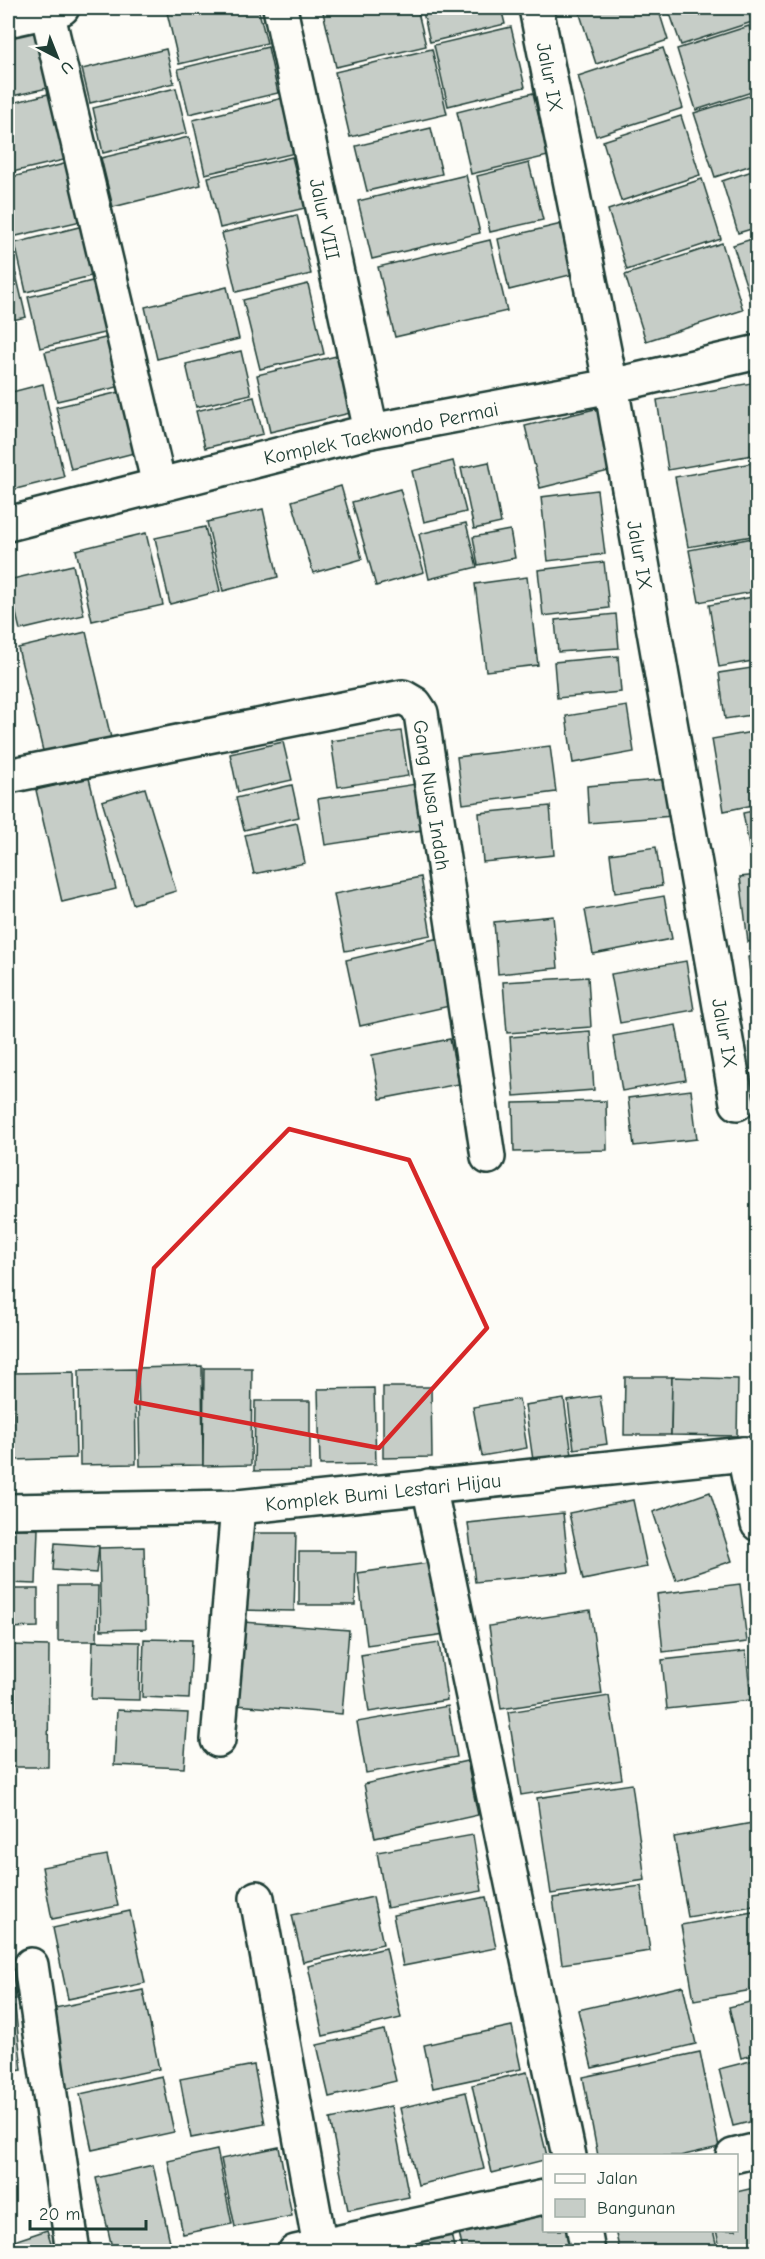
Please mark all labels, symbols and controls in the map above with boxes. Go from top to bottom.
north arrow [27,27,87,87]
street label: Jalur IX [532,40,567,114]
text: U [56,57,76,78]
street label: Jalur VIII [305,176,344,262]
street label: Komplek Taekwondo Permai [262,397,500,470]
street label: Jalur IX [622,519,657,592]
street label: Gang Nusa Indah [408,718,455,872]
street label: Jalur IX [707,997,742,1070]
street label: Komplek Bumi Lestari Hijau [264,1469,502,1516]
legend [543,2154,738,2232]
text: Jalan [597,2168,638,2189]
scale bar [30,2193,146,2231]
text: Bangunan [597,2198,675,2219]
text: 20 m [39,2204,80,2225]

